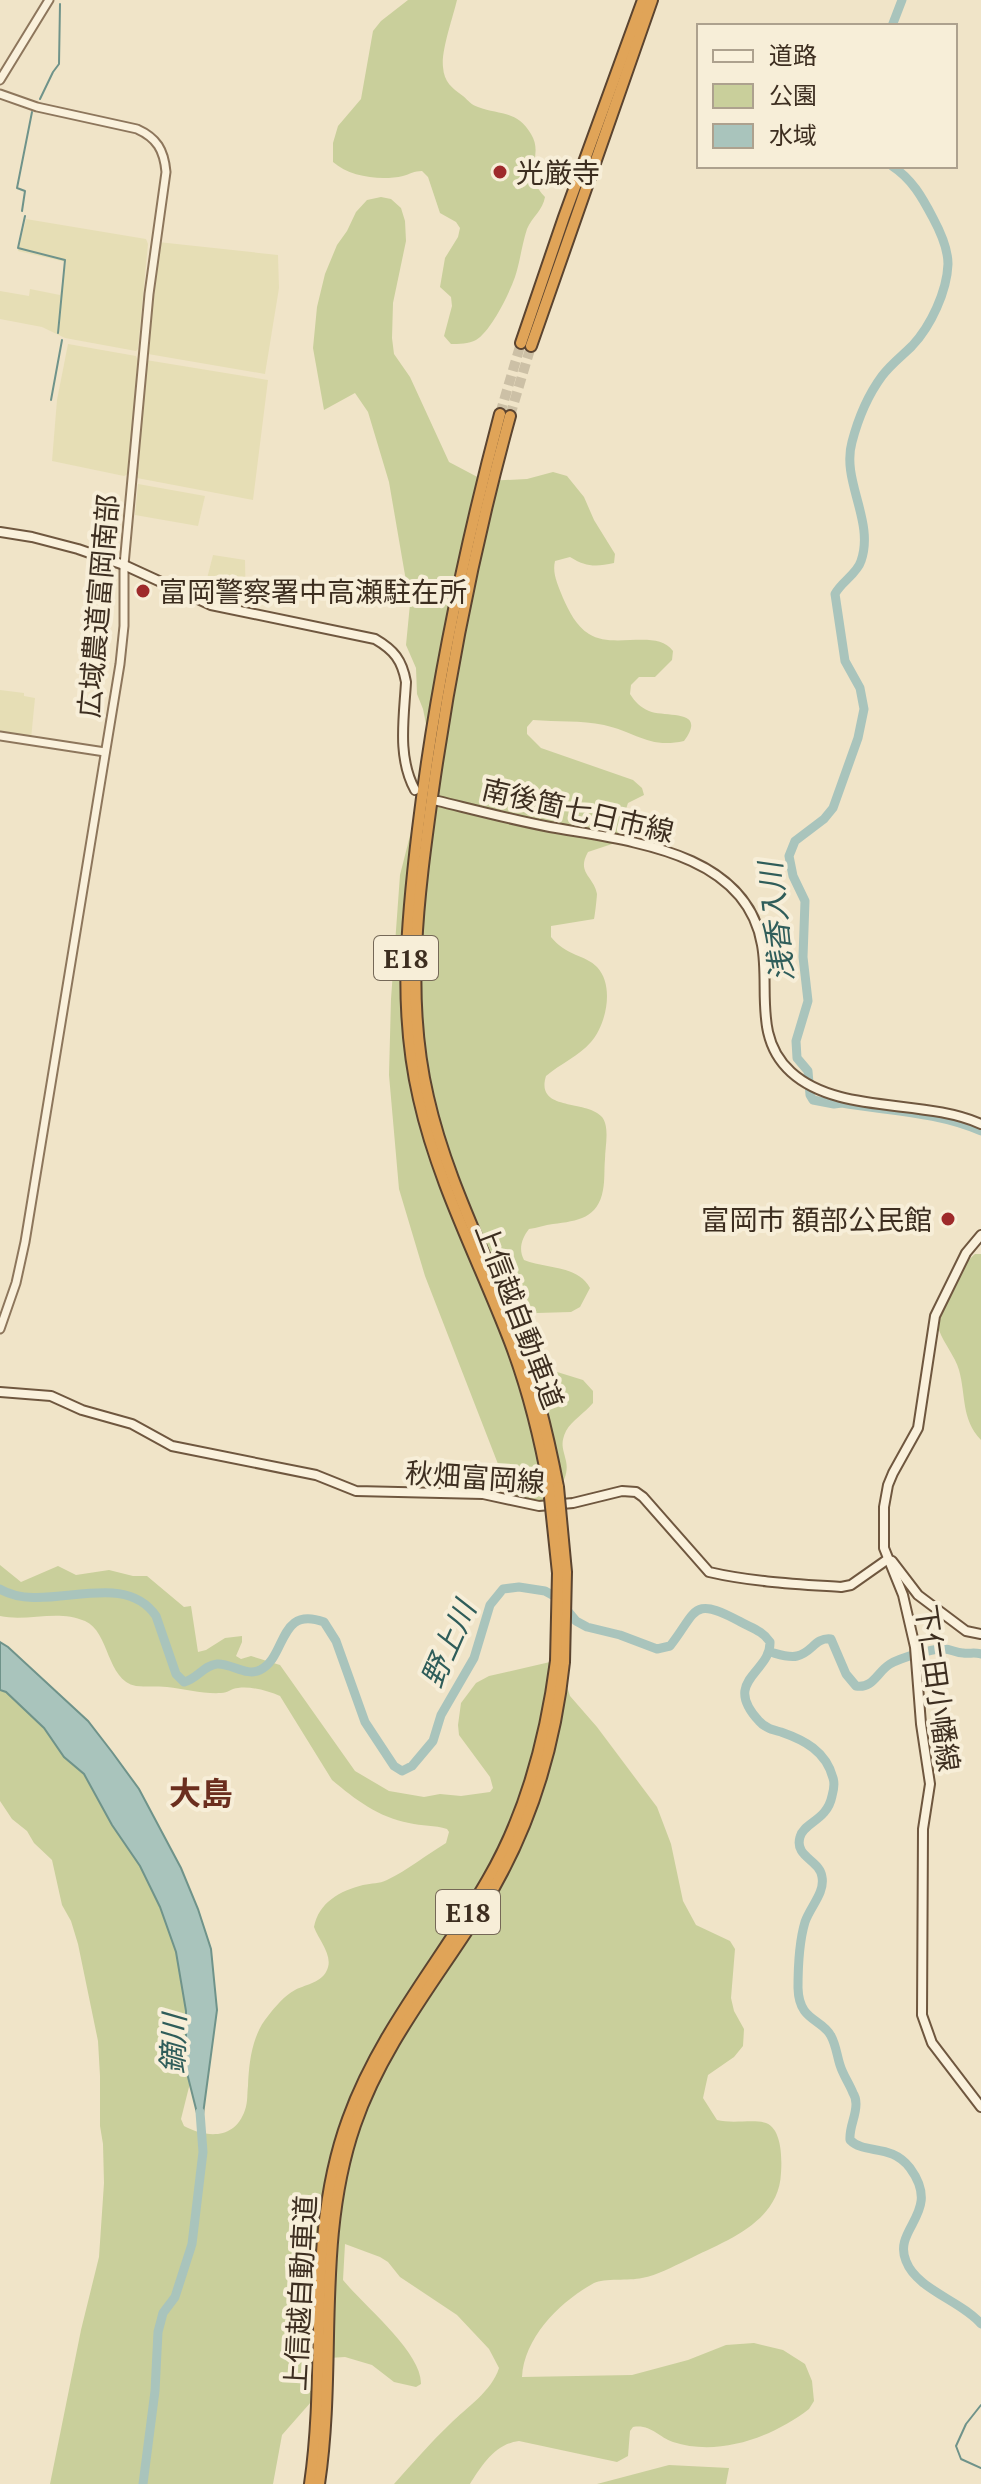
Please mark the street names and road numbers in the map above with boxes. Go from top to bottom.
street label: 広域農道富岡南部 [70,493,126,719]
street label: 南後箇七日市線 [478,770,678,850]
road number: E18 [374,936,438,980]
street label: 上信越自動車道 [468,1218,572,1414]
street label: 秋畑富岡線 [404,1454,546,1500]
street label: 下仁田小幡線 [908,1602,968,1774]
road number: E18 [436,1890,500,1934]
street label: 上信越自動車道 [276,2194,324,2392]

